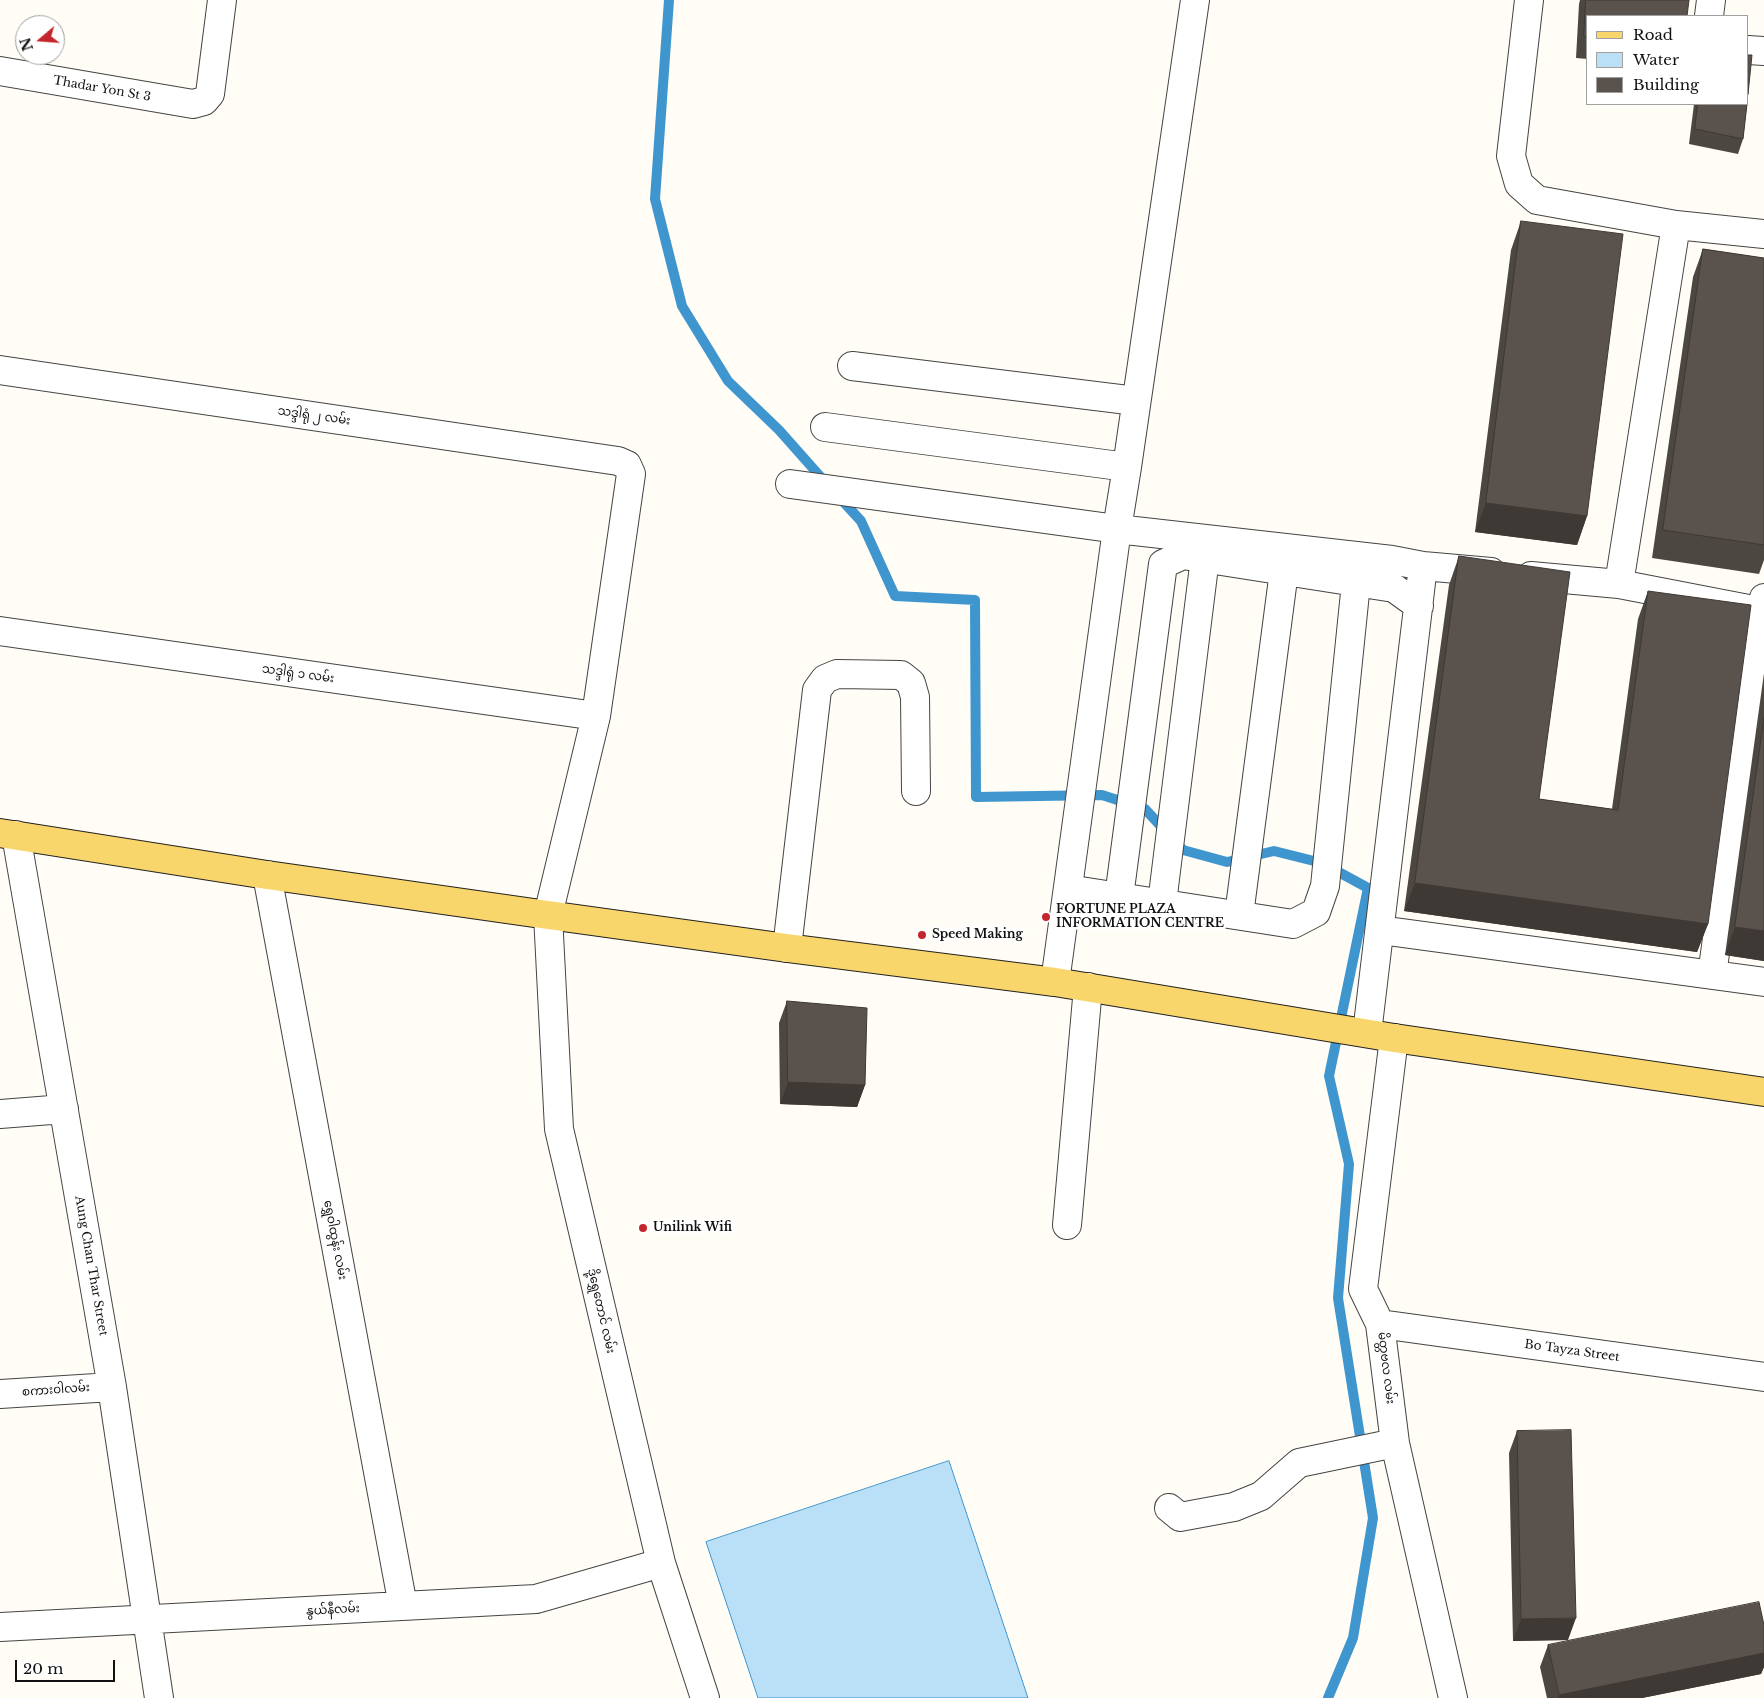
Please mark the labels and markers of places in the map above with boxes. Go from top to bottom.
place label: FORTUNE PLAZA INFORMATION CENTRE [1056,903,1224,931]
marker: FORTUNE PLAZA INFORMATION CENTRE [1040,911,1052,923]
place label: Speed Making [932,928,1023,942]
marker: Speed Making [916,929,928,941]
place label: Unilink Wifi [653,1221,732,1235]
marker: Unilink Wifi [637,1222,649,1234]

